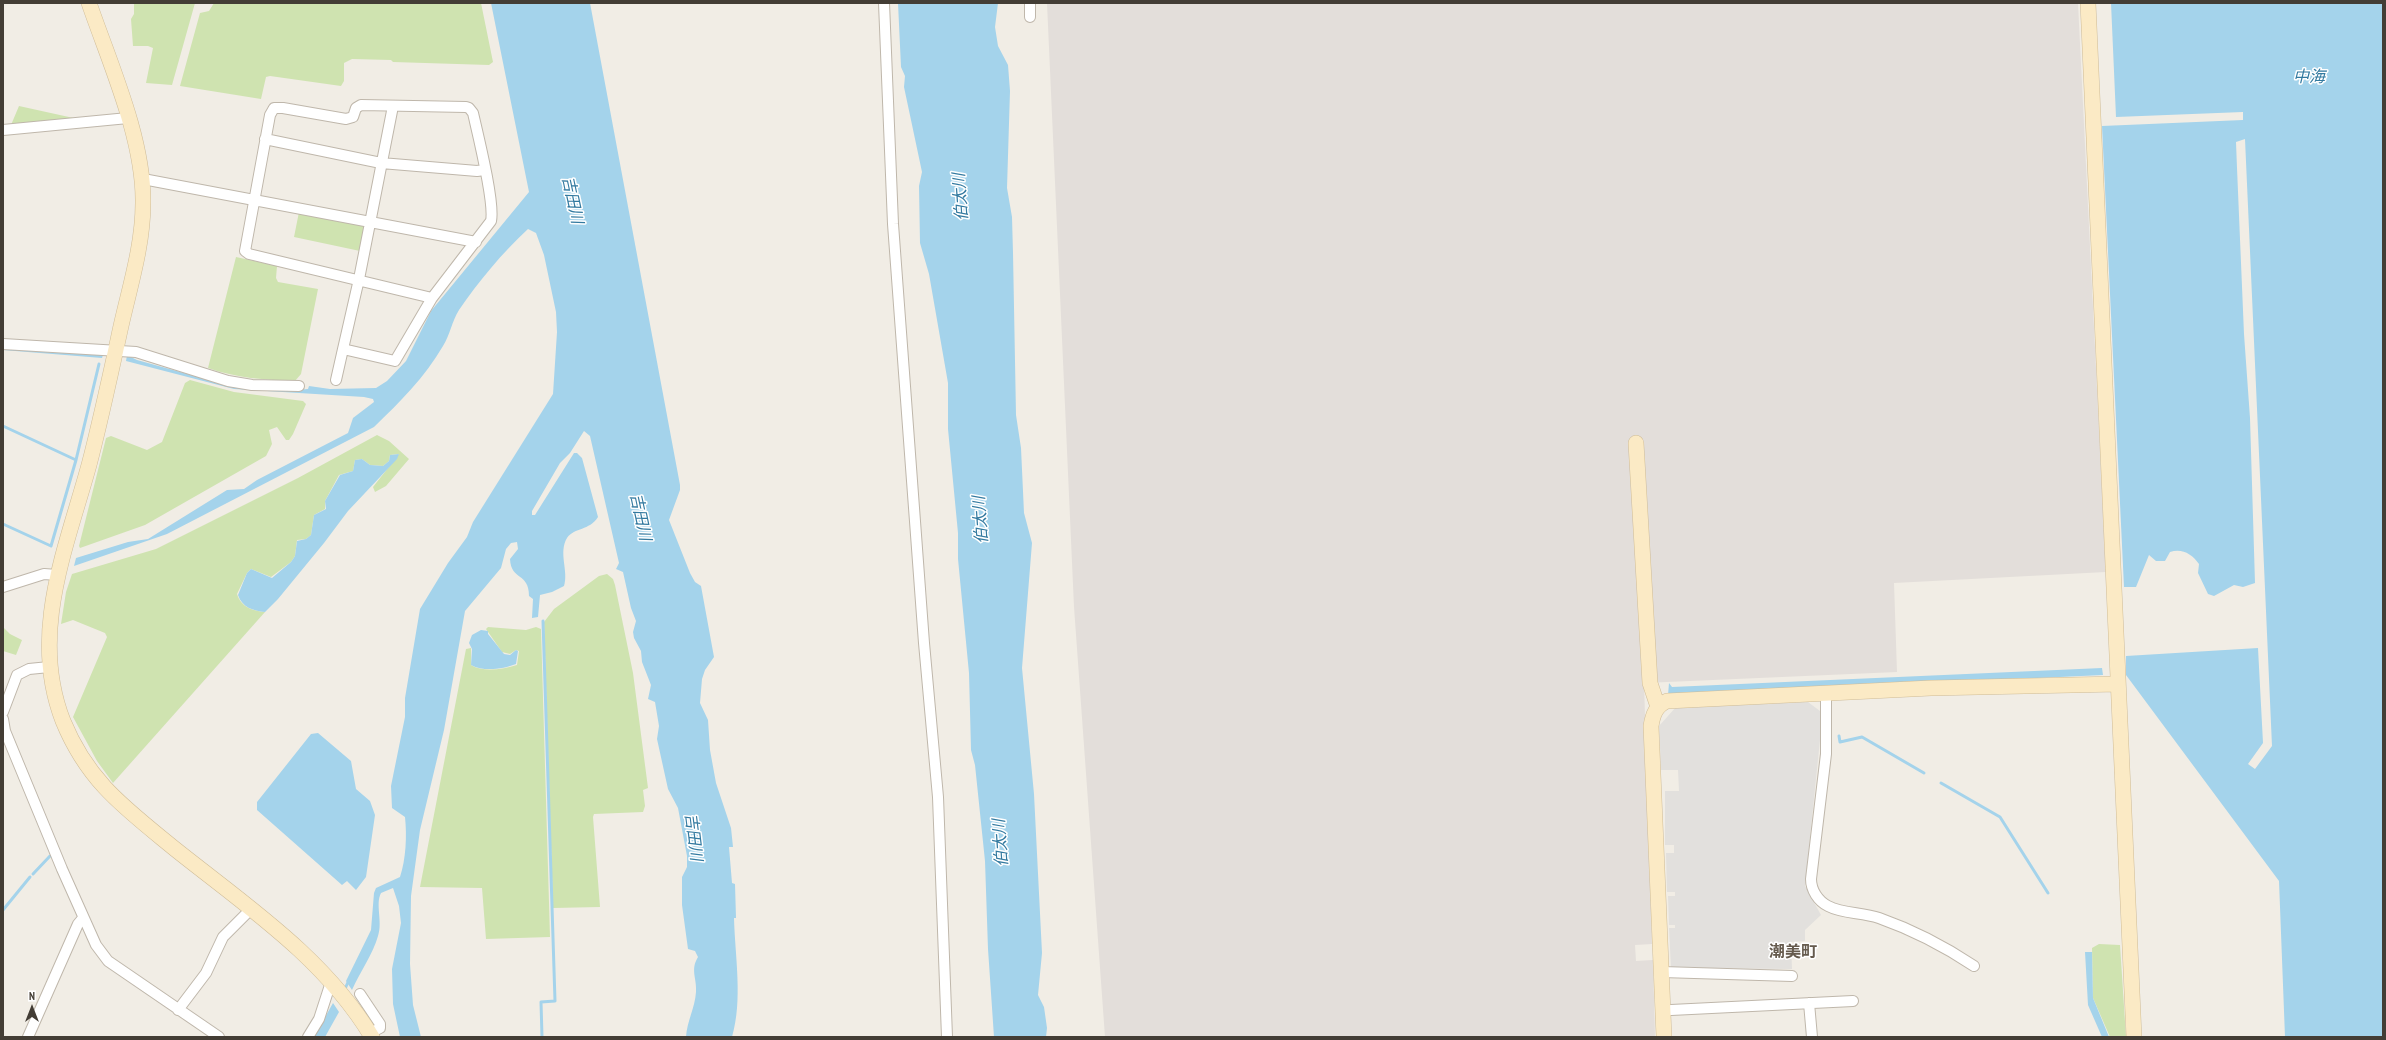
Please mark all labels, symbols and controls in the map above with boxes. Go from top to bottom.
water label: 中海 [2293,67,2325,87]
water label: 伯太川 [950,172,972,222]
water label: 吉田川 [558,175,586,225]
water label: 吉田川 [626,492,654,542]
water label: 伯太川 [970,495,992,545]
water label: 吉田川 [681,812,705,862]
water label: 伯太川 [990,818,1012,868]
district label: 潮美町 [1769,942,1817,962]
north arrow [12,988,52,1028]
text: N [29,989,35,1003]

